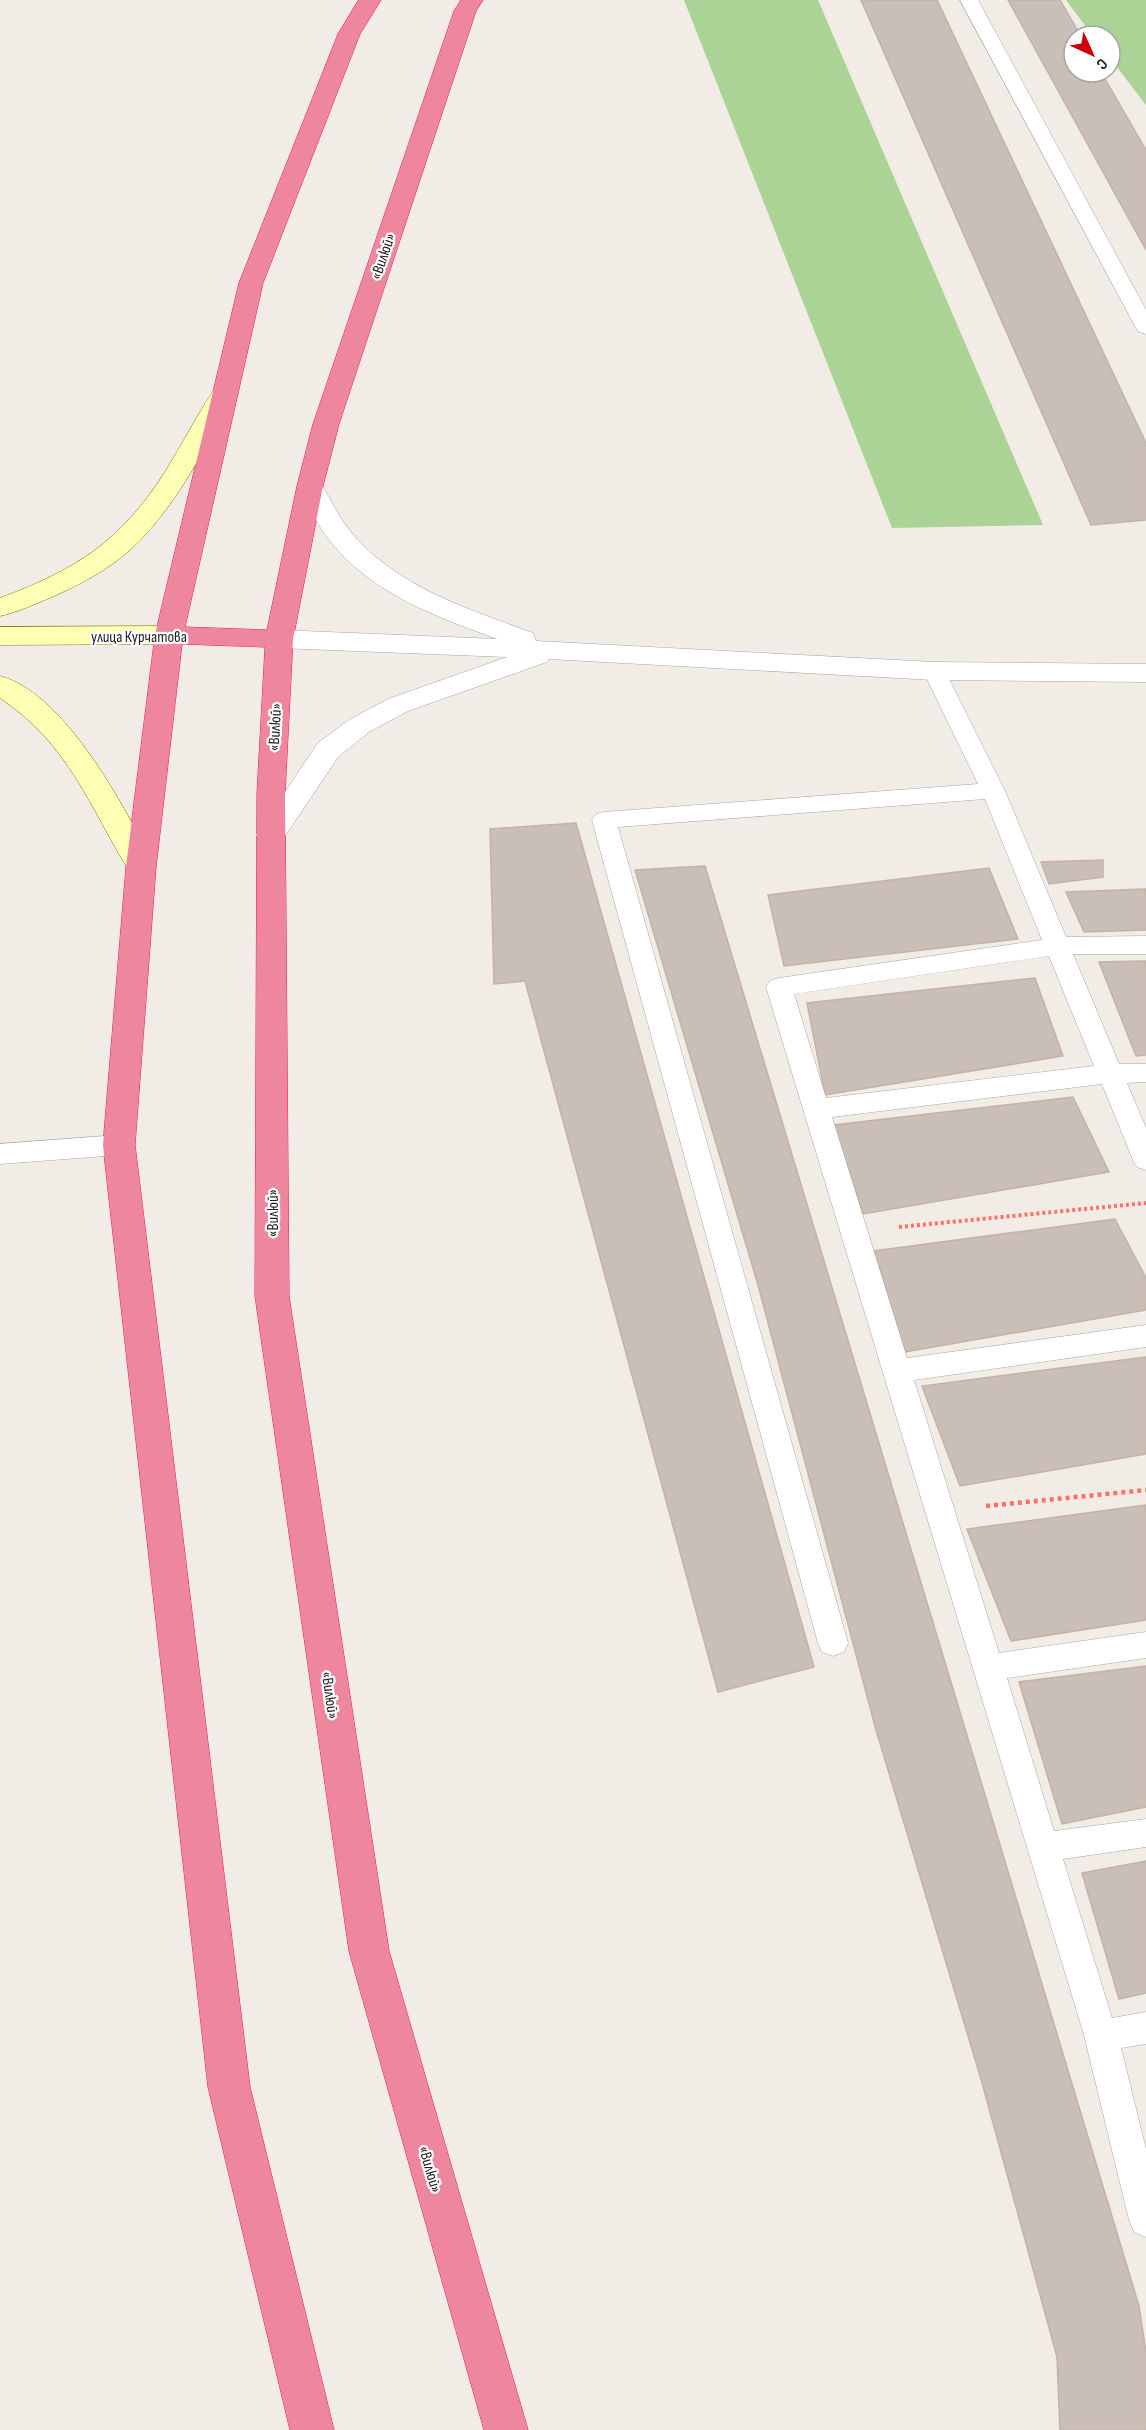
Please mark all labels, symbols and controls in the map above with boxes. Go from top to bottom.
north arrow [1062,24,1122,84]
text: С [1092,54,1111,73]
street label: «Вилюй» [367,231,400,282]
street label: улица Курчатова [91,628,187,647]
street label: «Вилюй» [265,703,286,751]
street label: «Вилюй» [264,1189,283,1237]
street label: «Вилюй» [317,1670,342,1720]
street label: «Вилюй» [414,2144,445,2195]

